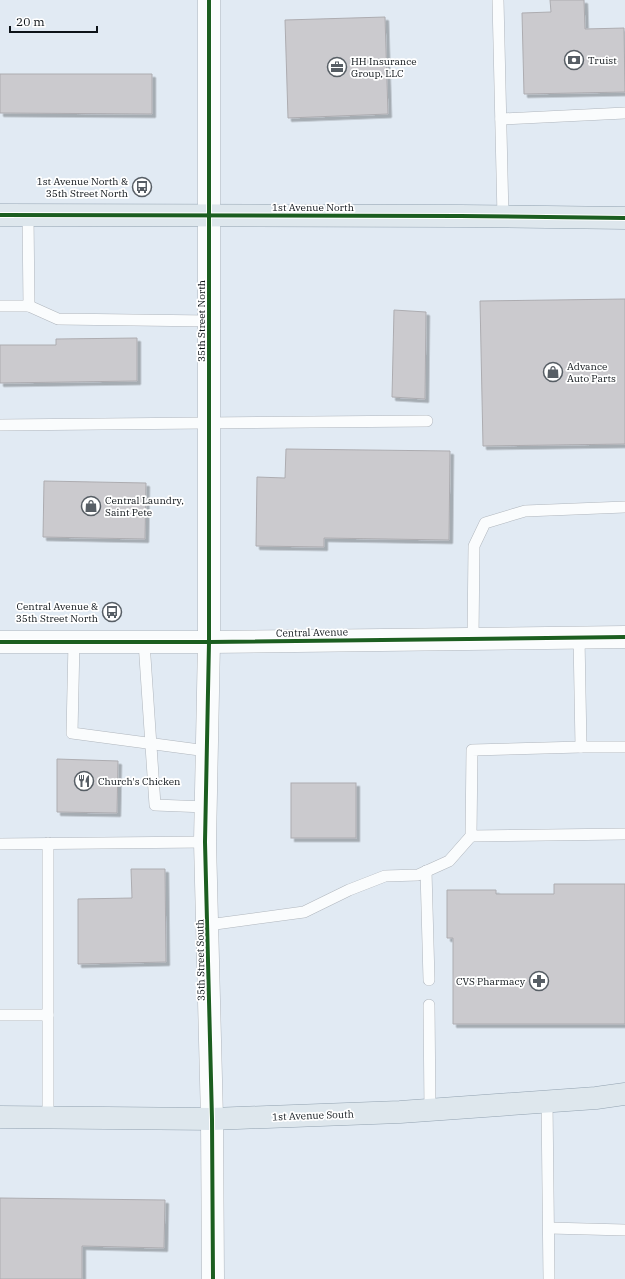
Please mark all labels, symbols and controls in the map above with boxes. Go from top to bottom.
scale bar [10,8,97,34]
text: 20 m [16,14,45,29]
bank icon: Truist [563,49,585,71]
place label: Truist [588,54,617,67]
place label: HH Insurance Group, LLC [351,55,417,80]
office icon: HH Insurance Group, LLC [326,56,348,78]
place label: 1st Avenue North & 35th Street North [37,175,128,200]
bus stop icon: 1st Avenue North & 35th Street North [131,176,153,198]
street label: 1st Avenue North [272,201,354,214]
street label: 35th Street North [195,280,208,362]
place label: Advance Auto Parts [567,360,616,385]
shop icon: Advance Auto Parts [542,361,564,383]
place label: Central Laundry, Saint Pete [105,494,184,519]
shop icon: Central Laundry, Saint Pete [80,495,102,517]
place label: Central Avenue & 35th Street North [16,600,98,625]
bus stop icon: Central Avenue & 35th Street North [101,601,123,623]
street label: Central Avenue [276,625,348,640]
restaurant icon: Church's Chicken [73,770,95,792]
place label: Church's Chicken [98,775,181,788]
street label: 35th Street South [193,919,208,1001]
pharmacy icon: CVS Pharmacy [528,970,550,992]
place label: CVS Pharmacy [456,975,526,988]
street label: 1st Avenue South [272,1108,354,1123]

